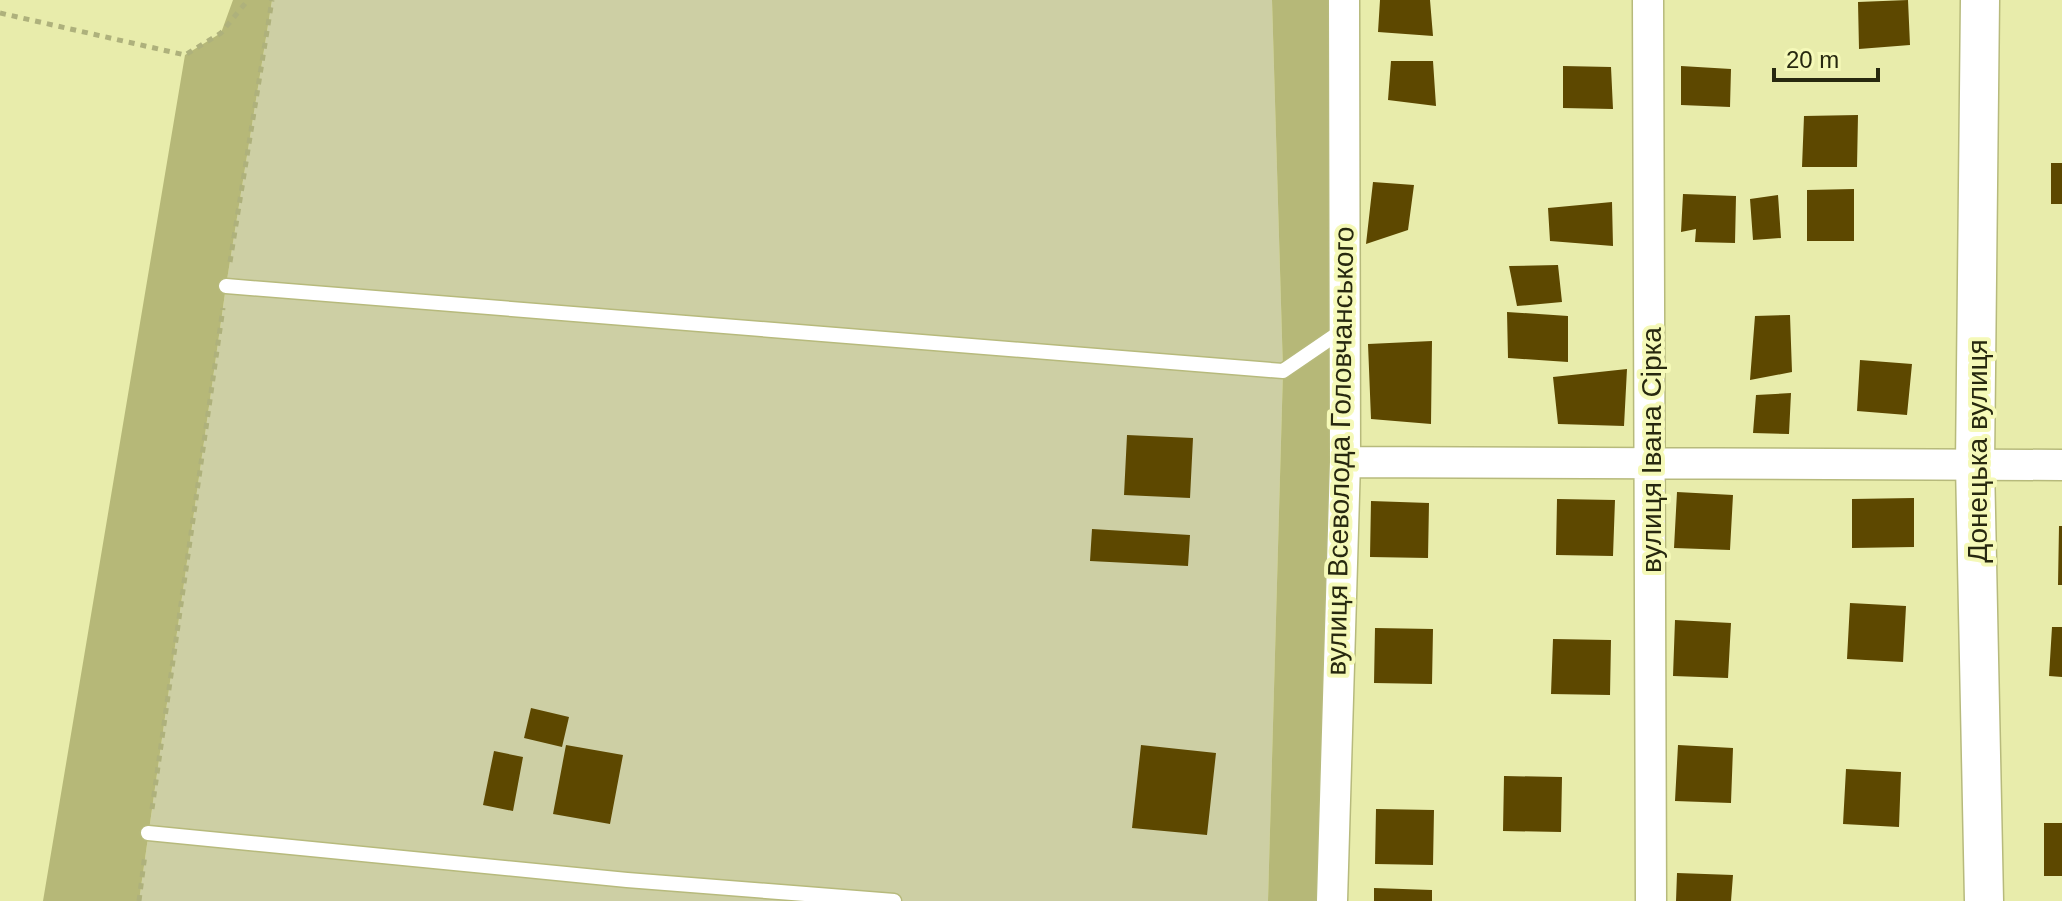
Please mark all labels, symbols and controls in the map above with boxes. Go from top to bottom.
scale bar [1774,32,1878,82]
text: 20 m [1786,46,1839,73]
street label: вулиця Всеволода Головчанського [1321,226,1359,676]
street label: вулиця Івана Сірка [1636,327,1667,573]
street label: Донецька вулиця [1962,339,1993,563]

